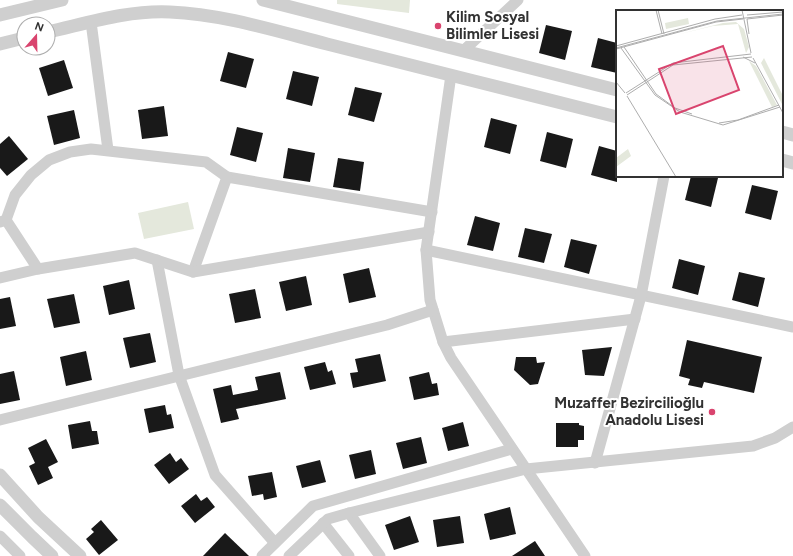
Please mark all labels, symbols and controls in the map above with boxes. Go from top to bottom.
place label: Kilim Sosyal Bilimler Lisesi [446,8,539,43]
inset map [616,10,783,177]
north arrow [16,16,56,56]
text: N [33,20,45,35]
marker: Kilim Sosyal Bilimler Lisesi [433,21,443,31]
place label: Muzaffer Bezircilioğlu Anadolu Lisesi [554,394,704,429]
marker: Muzaffer Bezircilioğlu Anadolu Lisesi [707,407,717,417]

